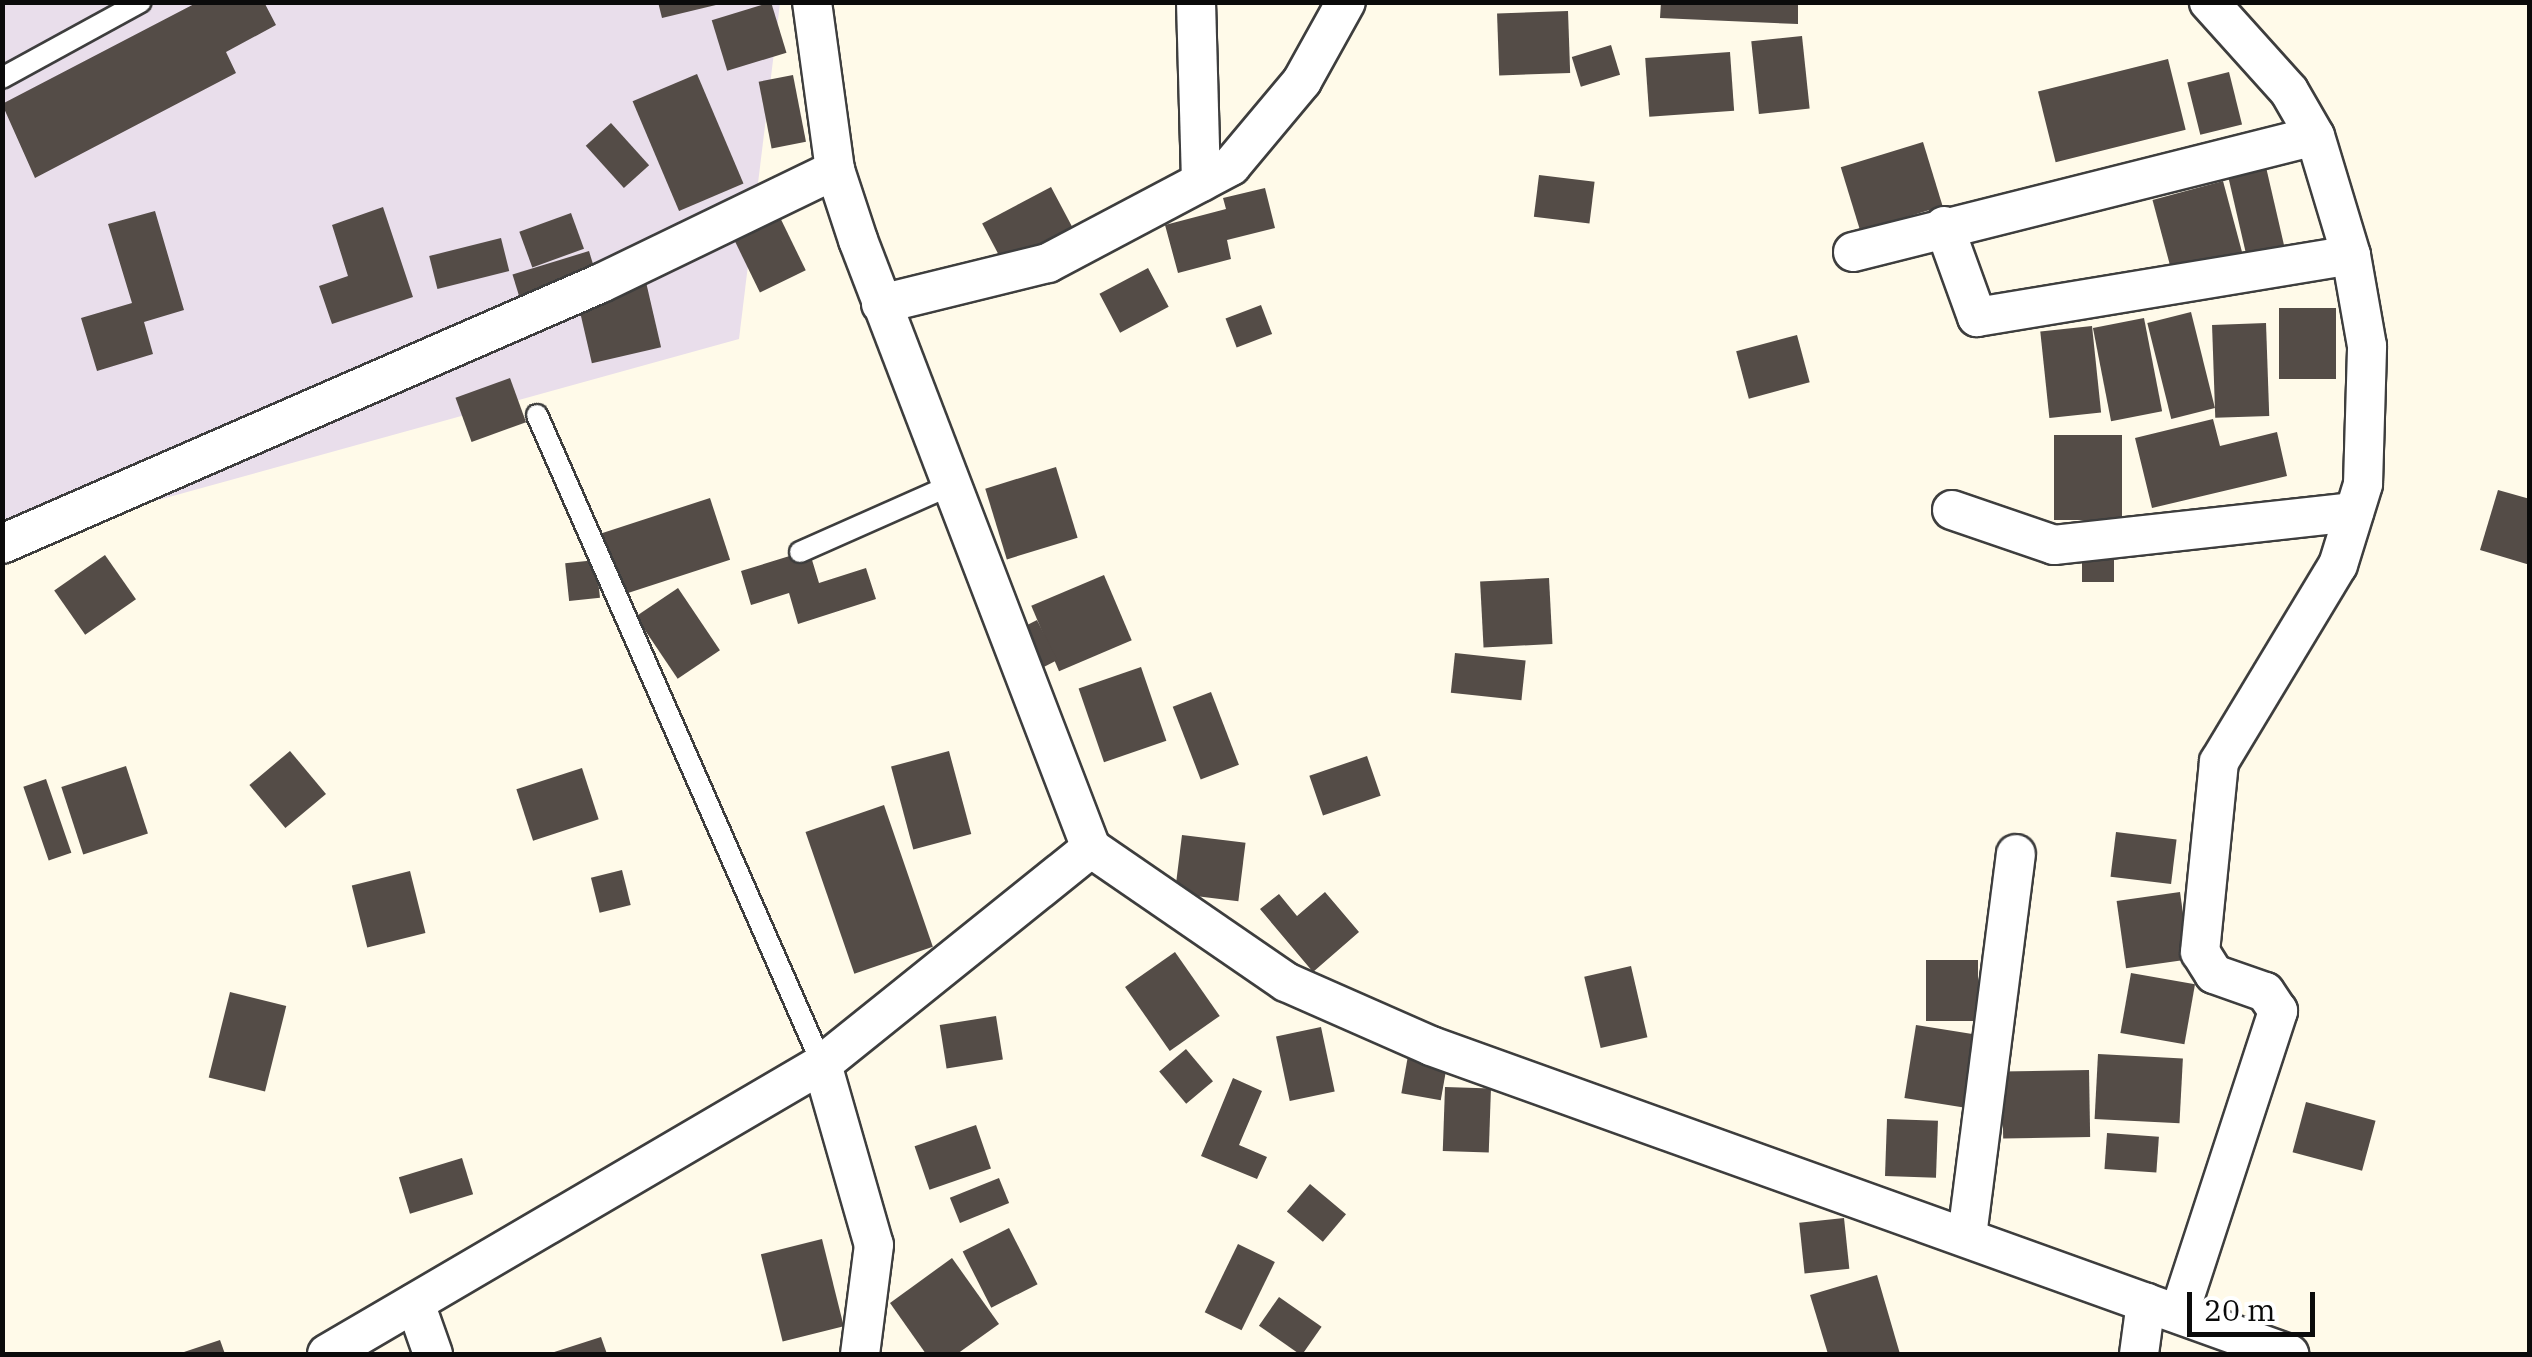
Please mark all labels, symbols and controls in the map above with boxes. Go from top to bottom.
scale bar [2192,1272,2320,1334]
text: 20 m [2204,1290,2276,1329]

